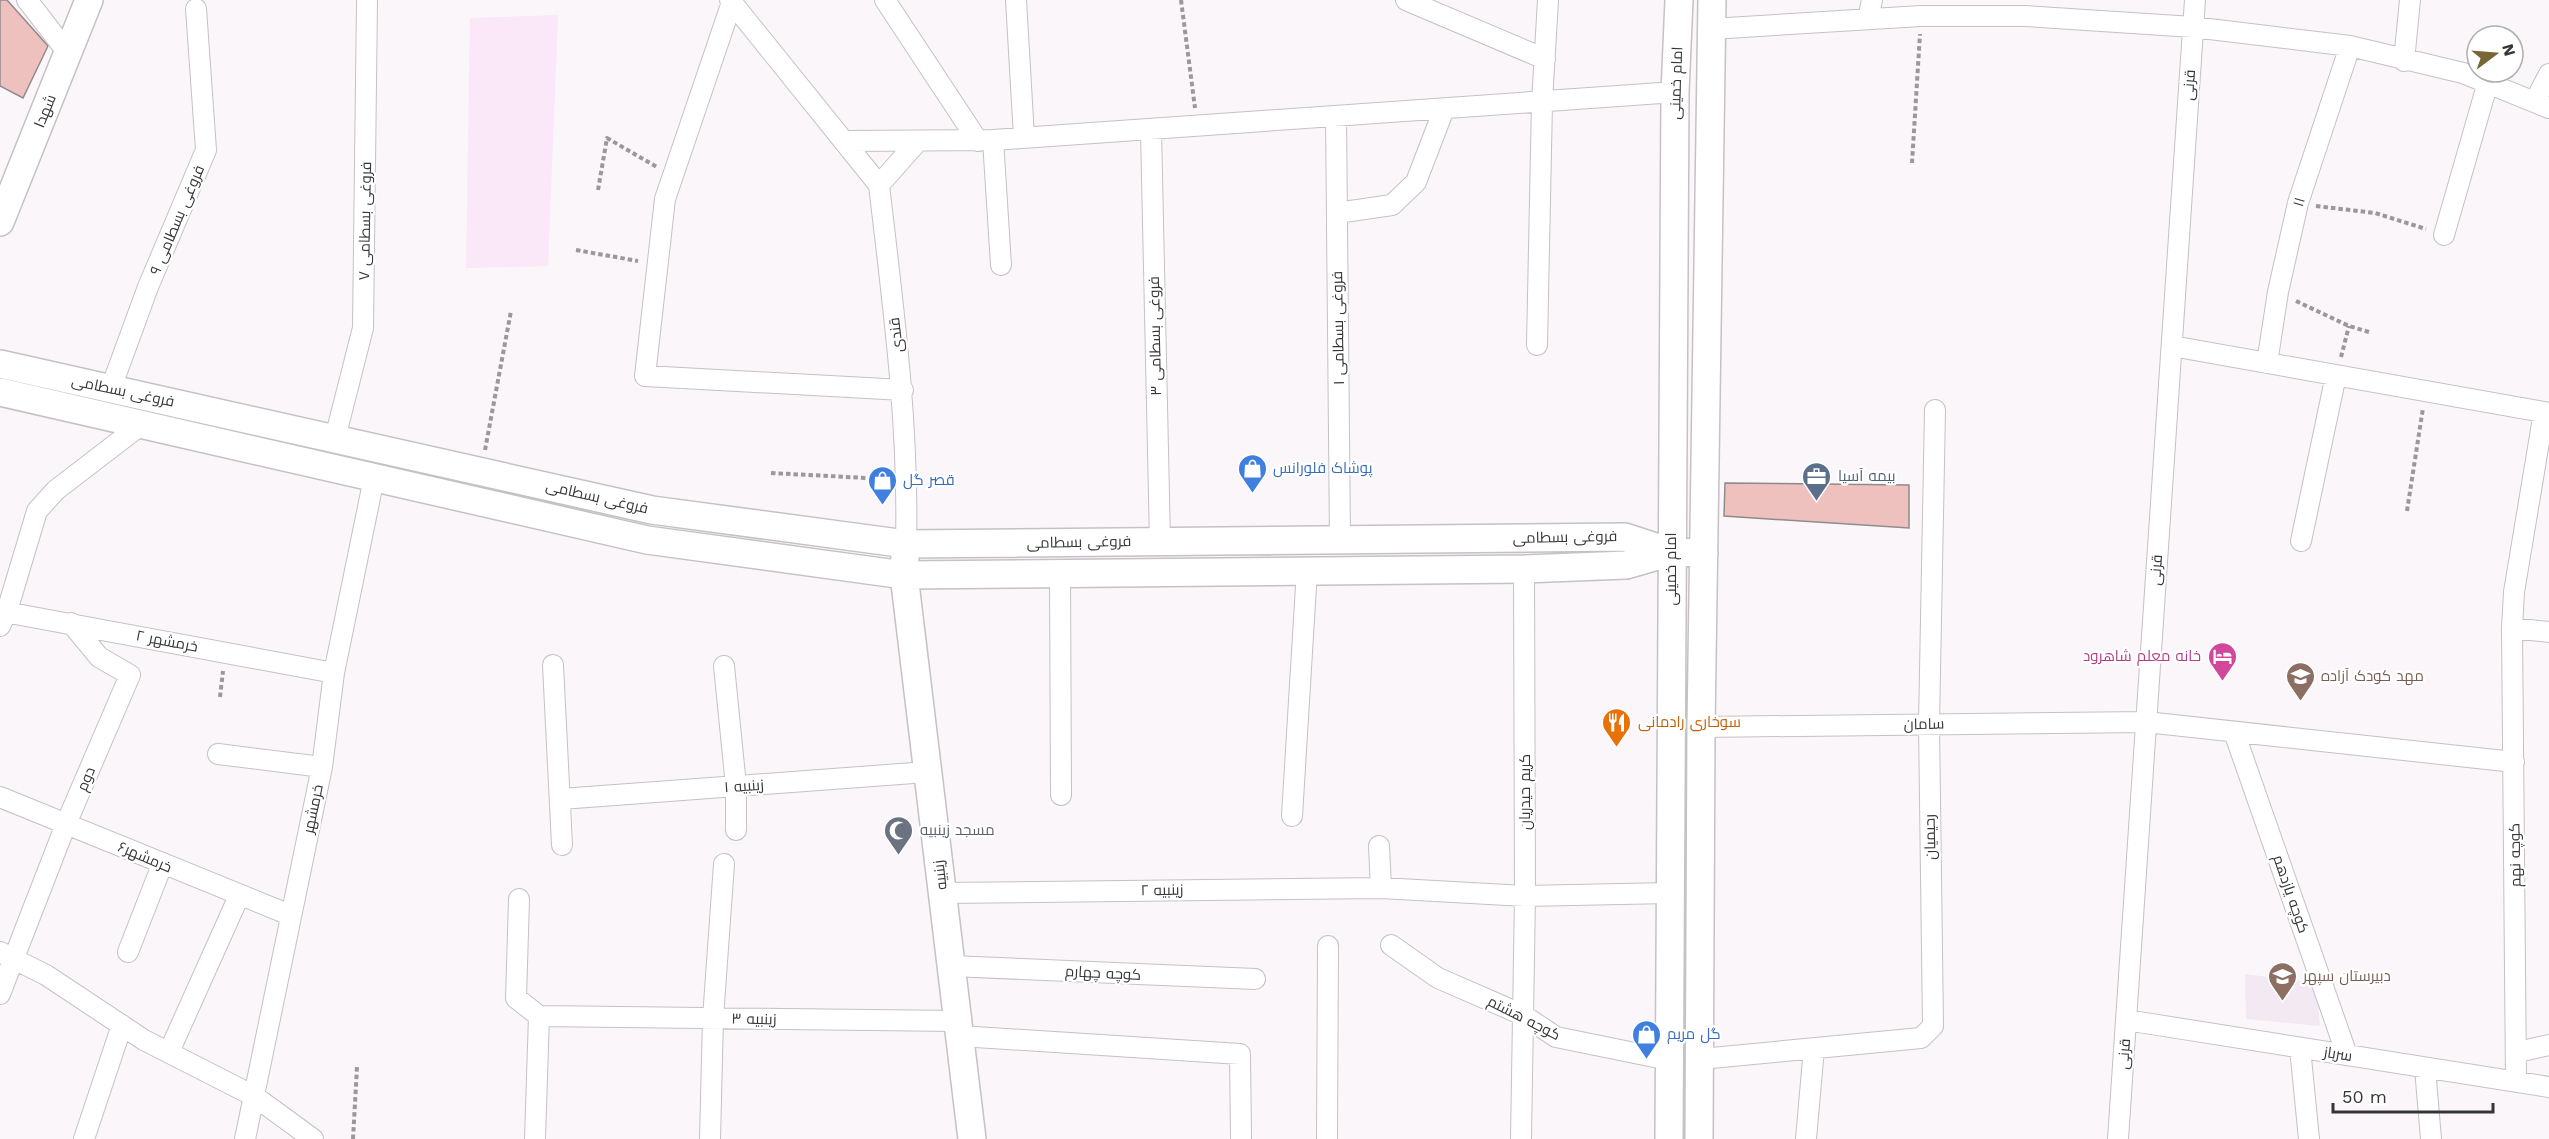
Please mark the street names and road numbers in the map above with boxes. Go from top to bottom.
street label: امام خمینی [1666,46,1687,120]
street label: قرنی [2179,69,2200,101]
street label: شهدا [30,92,61,131]
street label: فروغی بسطامی ۷ [355,161,376,281]
street label: فروغی بسطامی ۹ [146,162,209,278]
street label: ۱۱ [2289,195,2309,209]
street label: فروغی بسطامی ۱ [1328,271,1349,385]
street label: فروغی بسطامی ۳ [1145,276,1166,396]
street label: قندی [885,316,908,353]
street label: فروغی بسطامی [70,371,176,412]
street label: فروغی بسطامی [544,476,650,518]
street label: فروغی بسطامی [1513,527,1617,548]
street label: فروغی بسطامی [1027,532,1131,553]
street label: امام خمینی [1662,532,1681,606]
street label: قرنی [2146,554,2167,586]
street label: خرمشهر ۲ [134,626,200,657]
street label: سامان [1903,715,1945,734]
street label: کریم حیدریان [1516,754,1535,830]
street label: دوم [73,764,100,794]
street label: زینبیه ۱ [724,776,764,796]
street label: خرمشهر [299,783,328,836]
street label: رحیمیان [1921,814,1940,860]
street label: کوچه نهم [2505,823,2526,887]
street label: خرمشهر۶ [115,838,175,877]
street label: کوچه یازدهم [2268,852,2313,936]
street label: زینبیه [929,859,951,891]
street label: زینبیه ۲ [1140,881,1184,899]
street label: کوچه چهارم [1064,962,1141,985]
street label: کوچه هشتم [1484,992,1563,1045]
street label: زینبیه ۳ [731,1010,777,1028]
street label: قرنی [2114,1038,2135,1070]
street label: سرباز [2321,1043,2354,1065]

